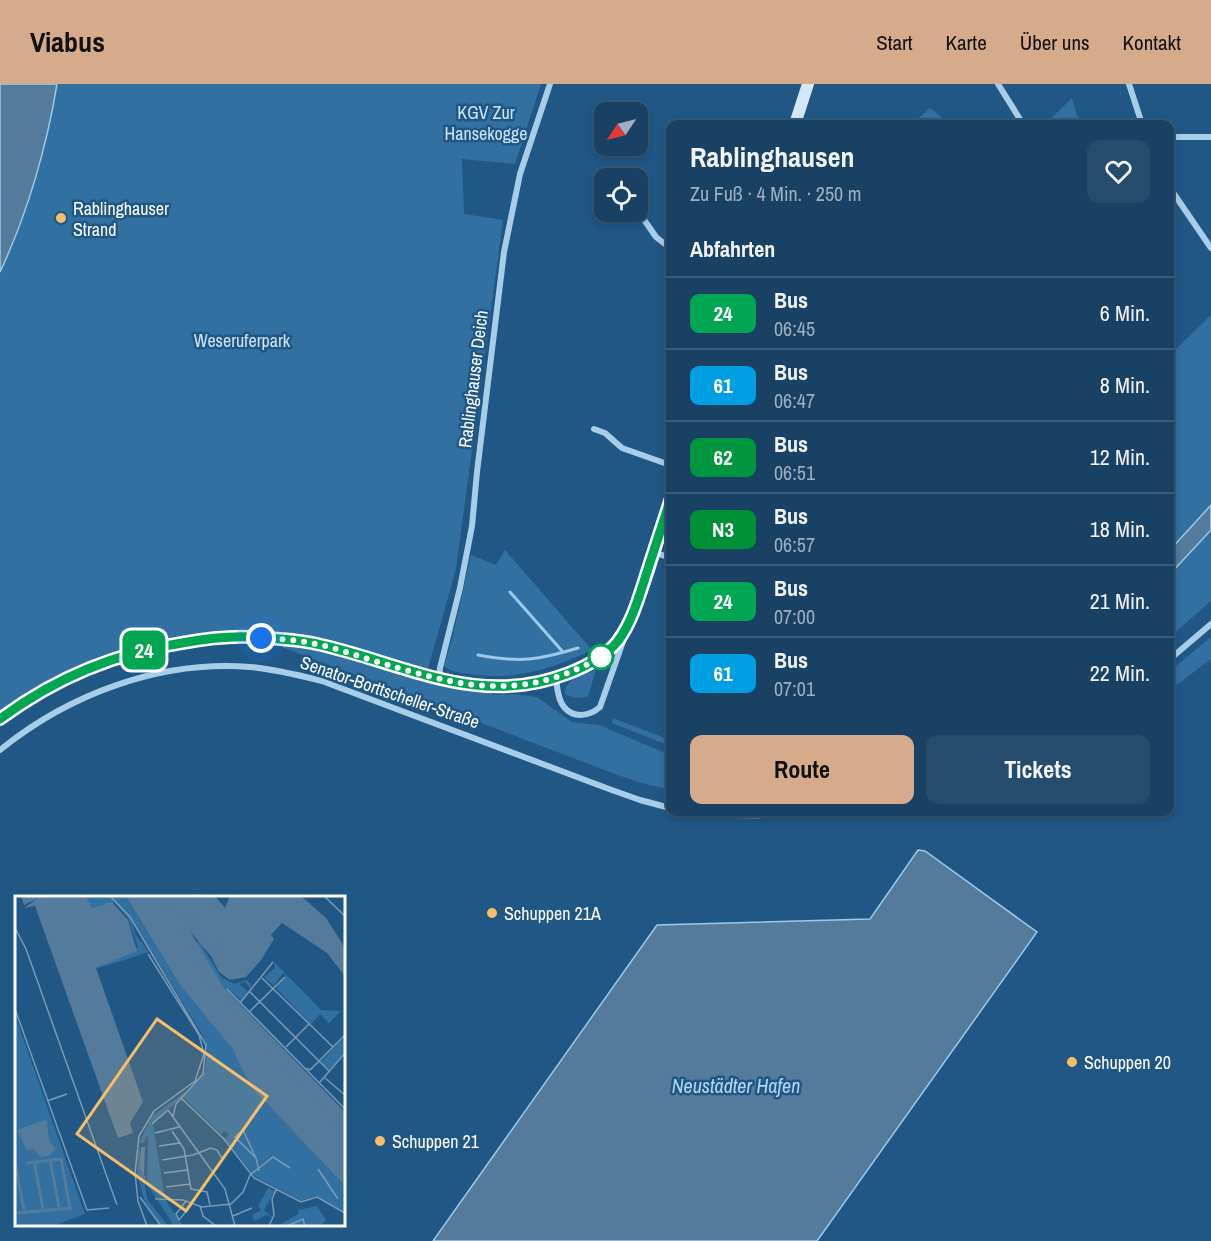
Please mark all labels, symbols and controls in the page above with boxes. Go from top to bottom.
text: Viabus [30,23,105,61]
text: Start [876,28,913,57]
text: Karte [946,28,987,57]
text: Über uns [1020,28,1090,57]
text: Kontakt [1123,28,1181,57]
park label: KGV Zur Hansekogge [445,100,527,146]
north arrow [594,102,648,156]
map controls [594,102,648,222]
text: Rablinghausen [690,138,855,176]
button: heart [1087,140,1150,203]
button: locate [594,168,648,222]
text: Zu Fuß · 4 Min. · 250 m [690,180,861,207]
place label: Rablinghauser Strand [73,196,169,242]
marker: Rablinghauser Strand [54,211,68,225]
text: Abfahrten [690,234,775,264]
text: Bus [774,285,808,315]
text: 6 Min. [1100,298,1150,328]
text: 24 [713,299,733,328]
street label: Rablinghauser Deich [452,309,494,449]
text: 06:45 [774,315,815,342]
park label: Weseruferpark [194,328,291,353]
text: Bus [774,357,808,387]
text: 8 Min. [1100,370,1150,400]
text: 61 [713,371,733,400]
text: 06:47 [774,387,815,414]
text: Bus [774,429,808,459]
text: 12 Min. [1090,442,1150,472]
text: 62 [713,443,733,472]
text: 06:51 [774,459,815,486]
text: Bus [774,501,808,531]
text: 18 Min. [1090,514,1150,544]
text: N3 [712,515,734,544]
text: 06:57 [774,531,815,558]
text: Bus [774,573,808,603]
text: 21 Min. [1090,586,1150,616]
text: 24 [713,587,733,616]
text: 07:00 [774,603,815,630]
your location [246,623,276,653]
line badge: 24 [117,630,171,670]
text: 24 [134,636,154,665]
unlabelled marker [588,644,614,670]
text: Bus [774,645,808,675]
street label: Senator-Borttscheller-Straße [297,650,483,734]
text: 22 Min. [1090,658,1150,688]
text: 61 [713,659,733,688]
text: 07:01 [774,675,815,702]
button: Route [690,735,914,804]
button: Tickets [926,735,1150,804]
inset map [15,896,345,1226]
place label: Schuppen 21A [504,901,601,926]
marker: Schuppen 21A [485,906,499,920]
place label: Schuppen 20 [1084,1050,1171,1075]
marker: Schuppen 20 [1065,1055,1079,1069]
water label: Neustädter Hafen [672,1072,800,1099]
place label: Schuppen 21 [392,1129,480,1154]
marker: Schuppen 21 [373,1134,387,1148]

